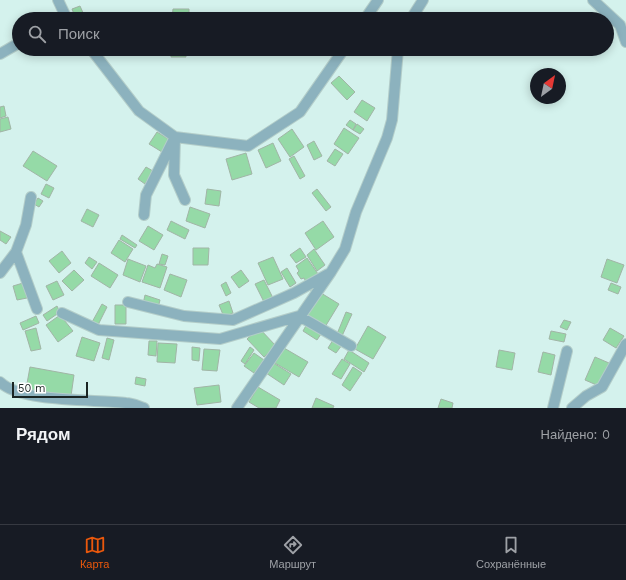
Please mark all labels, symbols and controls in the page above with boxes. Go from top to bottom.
search box [12,12,614,56]
icon: search [26,23,48,45]
text: Поиск [58,25,100,43]
north arrow [530,68,566,104]
scale bar [12,380,88,399]
text: 50 m [18,382,45,395]
text: Рядом [16,424,71,444]
text: Найдено: 0 [541,427,610,442]
tab: Карта [80,534,109,571]
tab: Маршрут [269,534,316,571]
tab: Сохранённые [476,534,546,571]

